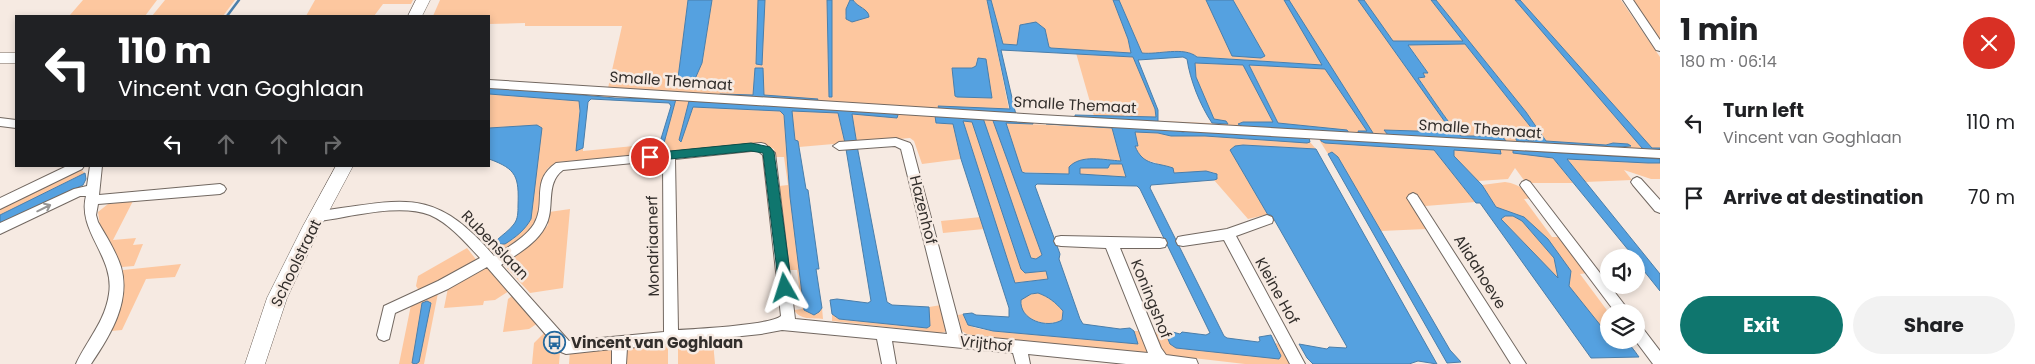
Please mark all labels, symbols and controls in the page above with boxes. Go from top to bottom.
text: 1 min [1680,8,1758,51]
button: close [1963,17,2015,69]
text: 110 m [118,26,212,75]
icon: left [35,35,100,100]
text: 180 m · 06:14 [1680,50,1777,73]
street label: Smalle Themaat [609,66,733,95]
text: Vincent van Goghlaan [118,73,364,104]
street label: Smalle Themaat [1013,91,1137,118]
text: Turn left [1723,97,1804,124]
icon: left [1680,109,1708,137]
text: 110 m [1966,109,2015,136]
street label: Smalle Themaat [1418,114,1542,143]
text: Vincent van Goghlaan [1723,126,1902,149]
icon: left [159,130,187,158]
icon: ahead [212,130,240,158]
icon: ahead [265,130,293,158]
icon: right [318,130,346,158]
pin [629,136,671,178]
icon: arrive [636,143,664,171]
street label: Hazenhof [905,173,942,247]
icon: arrive [1680,184,1708,212]
text: Arrive at destination [1723,184,1924,211]
text: 70 m [1968,184,2015,211]
street label: Mondriaanerf [641,195,664,297]
one-way arrow [36,203,51,212]
street label: Rubenslaan [457,205,534,284]
street label: Schoolstraat [265,215,326,310]
street label: Alidahoeve [1449,231,1512,313]
map controls [1600,249,1645,349]
button: sound [1600,249,1645,294]
street label: Kleine Hof [1250,254,1304,328]
street label: Koningshof [1126,256,1177,342]
position arrow [758,261,810,313]
button: Exit [1680,296,1843,354]
button: Share [1853,296,2015,354]
button: layers [1600,304,1645,349]
street label: Vrijthof [959,330,1013,357]
bus stop icon: Vincent van Goghlaan [543,331,567,355]
place label: Vincent van Goghlaan [571,332,743,353]

